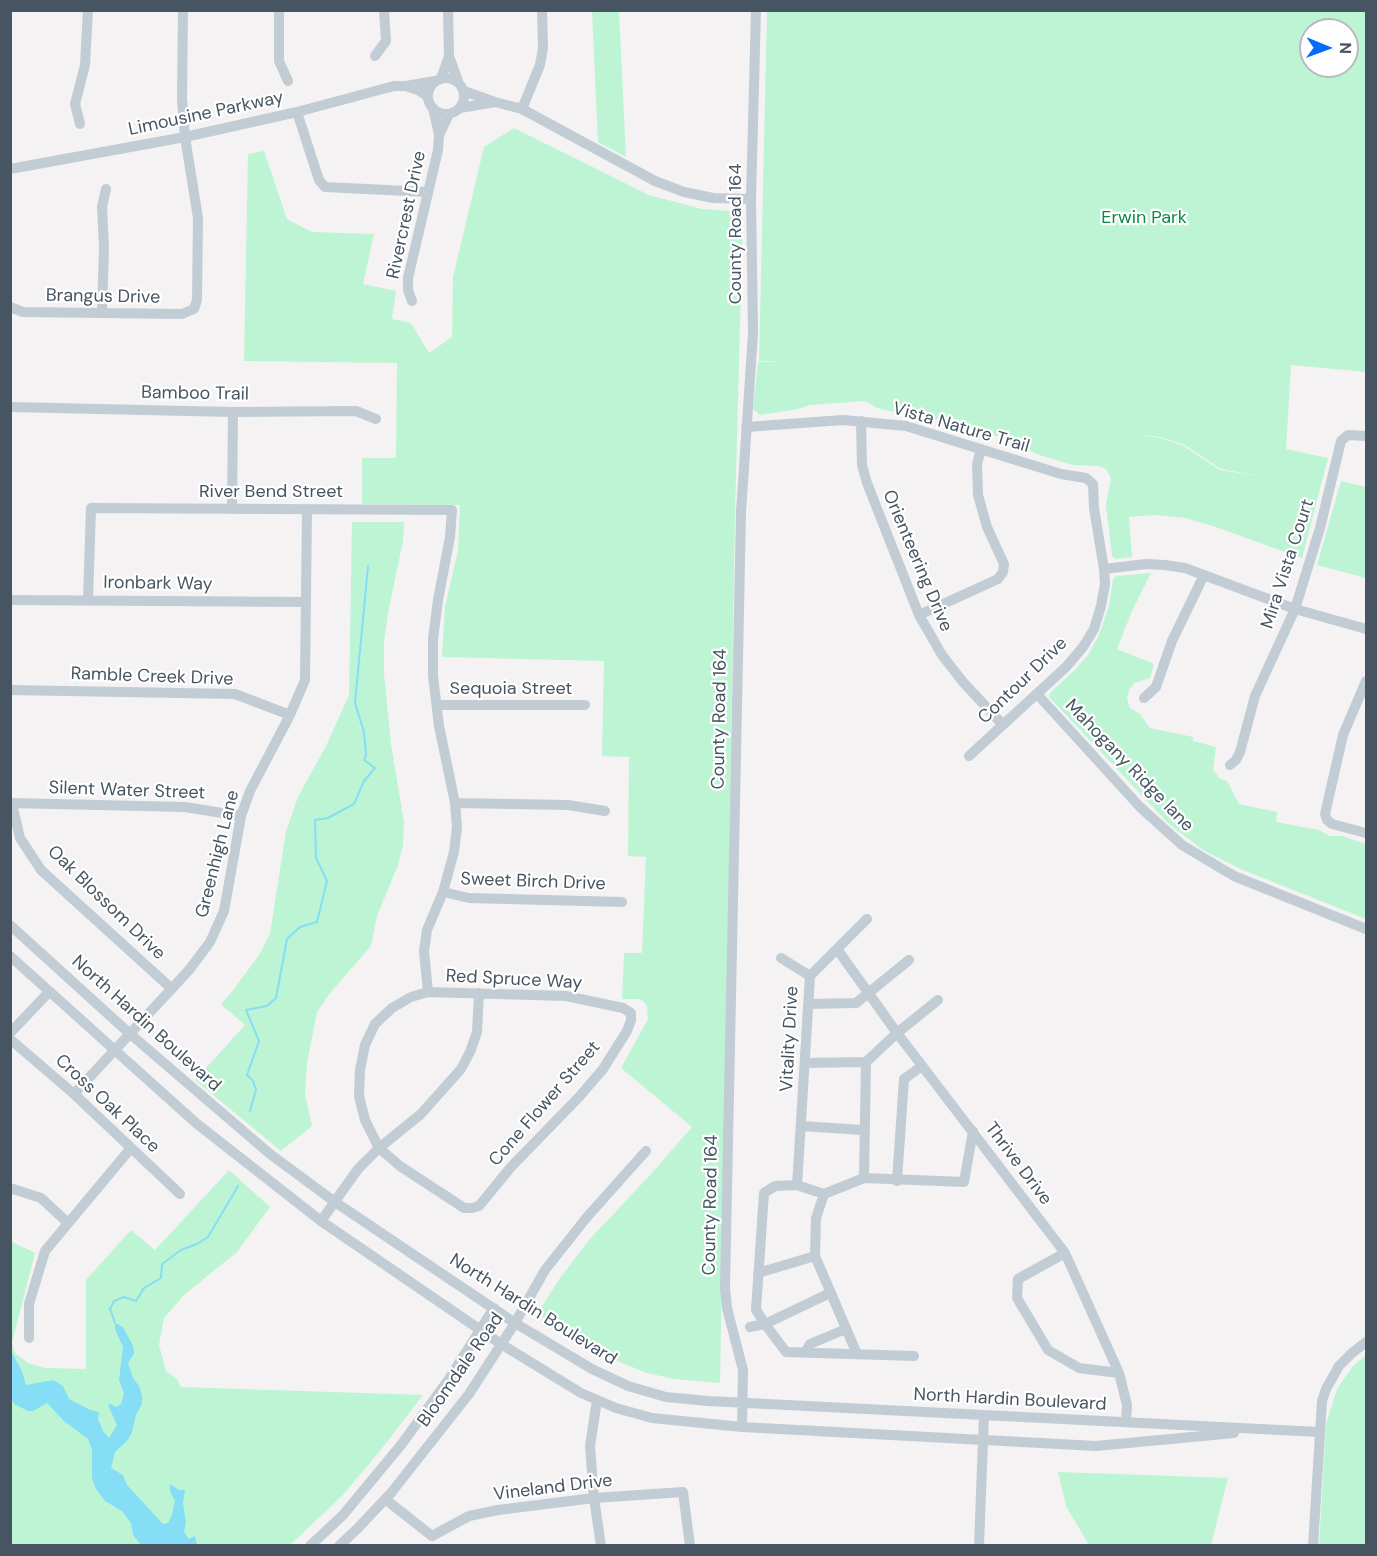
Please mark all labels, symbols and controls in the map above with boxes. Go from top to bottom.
north arrow [1299,18,1359,78]
text: N [1335,42,1356,54]
street label: Limousine Parkway [126,87,286,141]
street label: Rivercrest Drive [383,149,431,281]
street label: County Road 164 [725,164,747,304]
park label: Erwin Park [1101,207,1187,229]
street label: Brangus Drive [46,285,160,309]
street label: Bamboo Trail [141,382,249,406]
street label: Vista Nature Trail [890,398,1032,458]
street label: River Bend Street [199,481,343,503]
street label: Orienteering Drive [877,487,957,635]
street label: Mira Vista Court [1257,496,1319,632]
street label: Ironbark Way [103,572,213,596]
street label: Contour Drive [974,633,1072,729]
street label: County Road 164 [708,649,732,789]
street label: Ramble Creek Drive [70,663,234,691]
street label: Sequoia Street [450,678,572,700]
street label: Mahogany Ridge lane [1060,695,1198,837]
street label: Silent Water Street [48,777,206,805]
street label: Greenhigh Lane [192,788,244,920]
street label: Oak Blossom Drive [43,841,169,965]
street label: Sweet Birch Drive [460,869,606,895]
street label: North Hardin Boulevard [67,951,225,1097]
street label: Red Spruce Way [445,966,583,994]
street label: Vitality Drive [776,985,804,1093]
street label: Cone Flower Street [485,1037,605,1171]
street label: Cross Oak Place [50,1050,164,1158]
street label: Thrive Drive [980,1118,1056,1210]
street label: County Road 164 [699,1135,723,1275]
street label: North Hardin Boulevard [445,1250,621,1370]
street label: Bloomdale Road [414,1309,508,1431]
street label: North Hardin Boulevard [913,1384,1107,1416]
street label: Vineland Drive [492,1470,614,1506]

